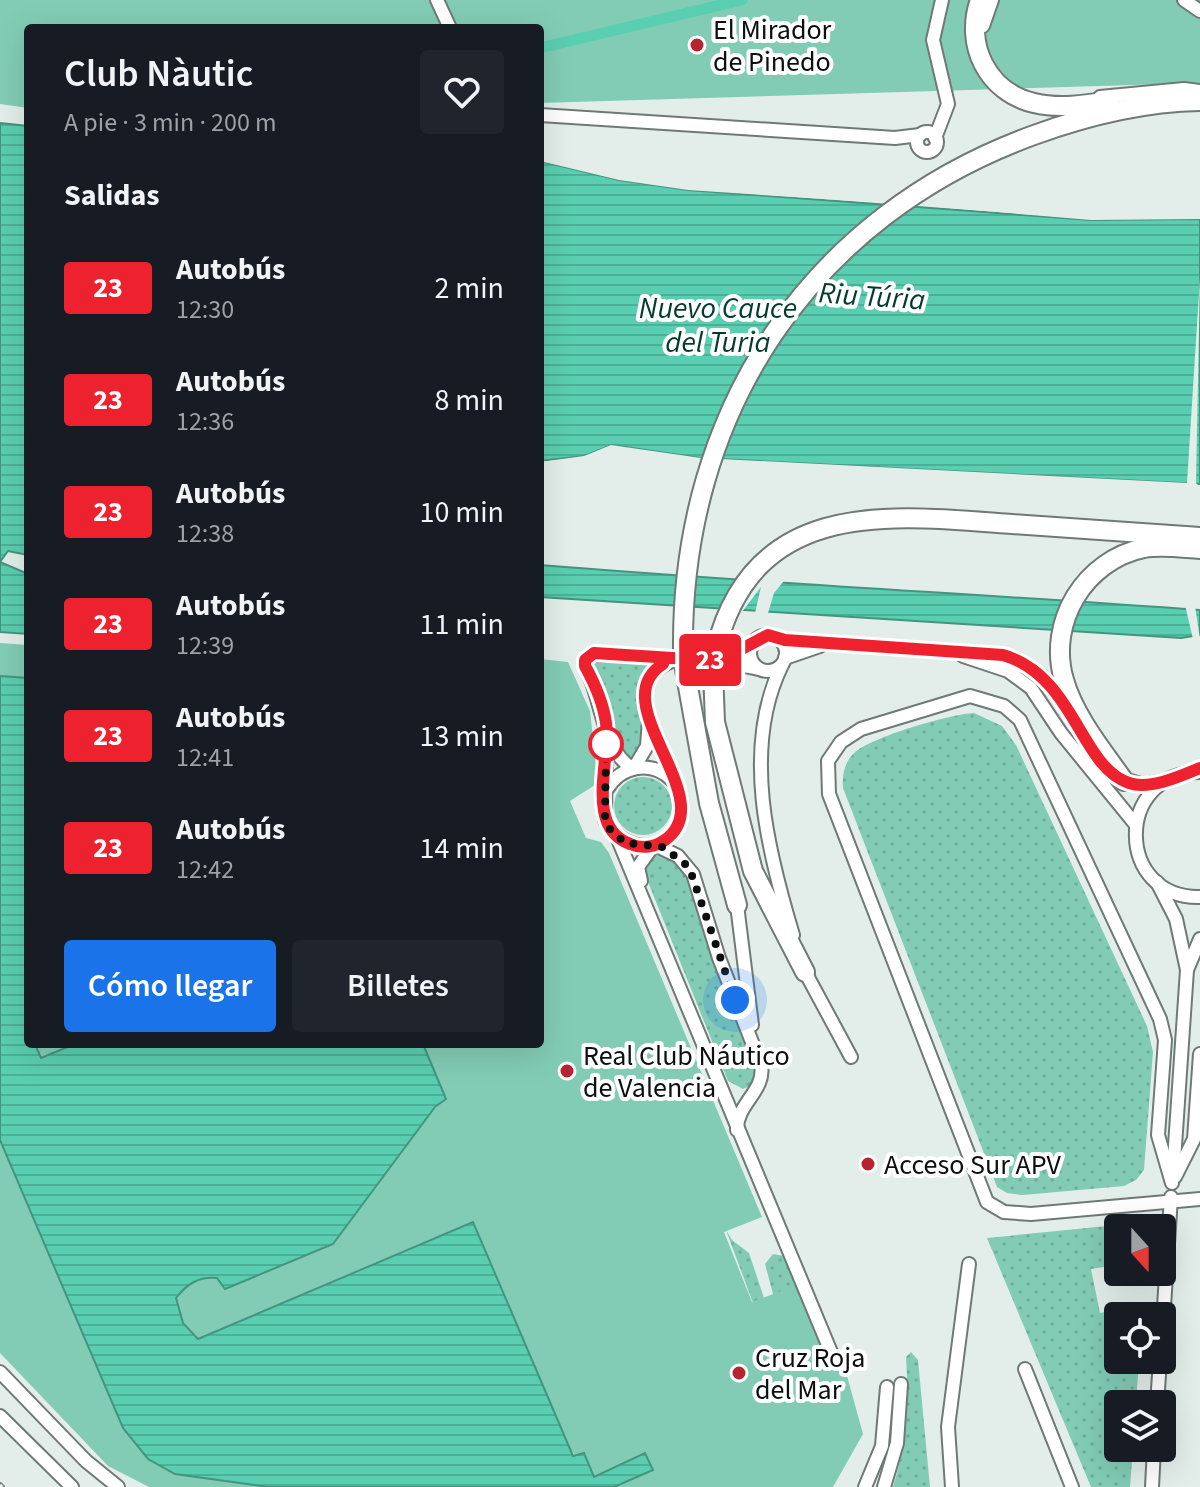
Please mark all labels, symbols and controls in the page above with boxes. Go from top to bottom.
place label: El Mirador de Pinedo [713,10,832,82]
marker: El Mirador de Pinedo [688,36,706,54]
text: Club Nàutic [64,47,253,101]
button: heart [420,50,504,134]
text: A pie · 3 min · 200 m [64,104,277,141]
text: Salidas [64,174,160,217]
text: Autobús [176,248,285,291]
text: 2 min [434,267,504,310]
text: 23 [93,268,123,308]
water label: Riu Túria [817,271,927,322]
water label: Nuevo Cauce del Turia [639,287,797,364]
text: 12:30 [176,291,234,328]
text: Autobús [176,360,285,403]
text: 8 min [434,379,504,422]
text: 23 [93,380,123,420]
text: 12:36 [176,403,234,440]
text: Autobús [176,472,285,515]
text: 10 min [420,491,504,534]
text: 23 [93,492,123,532]
text: 12:38 [176,515,234,552]
text: Autobús [176,584,285,627]
text: 11 min [420,603,504,646]
text: 23 [93,604,123,644]
text: 12:39 [176,627,234,664]
line badge: 23 [674,634,746,686]
text: 23 [695,640,725,680]
text: Autobús [176,696,285,739]
text: 13 min [420,715,504,758]
text: 23 [93,716,123,756]
unlabelled marker [589,727,623,761]
text: 12:41 [176,739,234,776]
text: Autobús [176,808,285,851]
text: 14 min [420,827,504,870]
text: 23 [93,828,123,868]
text: 12:42 [176,851,234,888]
button: Cómo llegar [64,940,276,1032]
button: Billetes [292,940,504,1032]
your location [715,980,755,1020]
place label: Real Club Náutico de Valencia [583,1036,790,1108]
marker: Real Club Náutico de Valencia [558,1062,576,1080]
place label: Acceso Sur APV [884,1145,1062,1185]
marker: Acceso Sur APV [859,1155,877,1173]
north arrow [1104,1214,1176,1286]
map controls [1104,1214,1176,1462]
button: locate [1104,1302,1176,1374]
place label: Cruz Roja del Mar [755,1338,865,1410]
marker: Cruz Roja del Mar [730,1364,748,1382]
button: layers [1104,1390,1176,1462]

